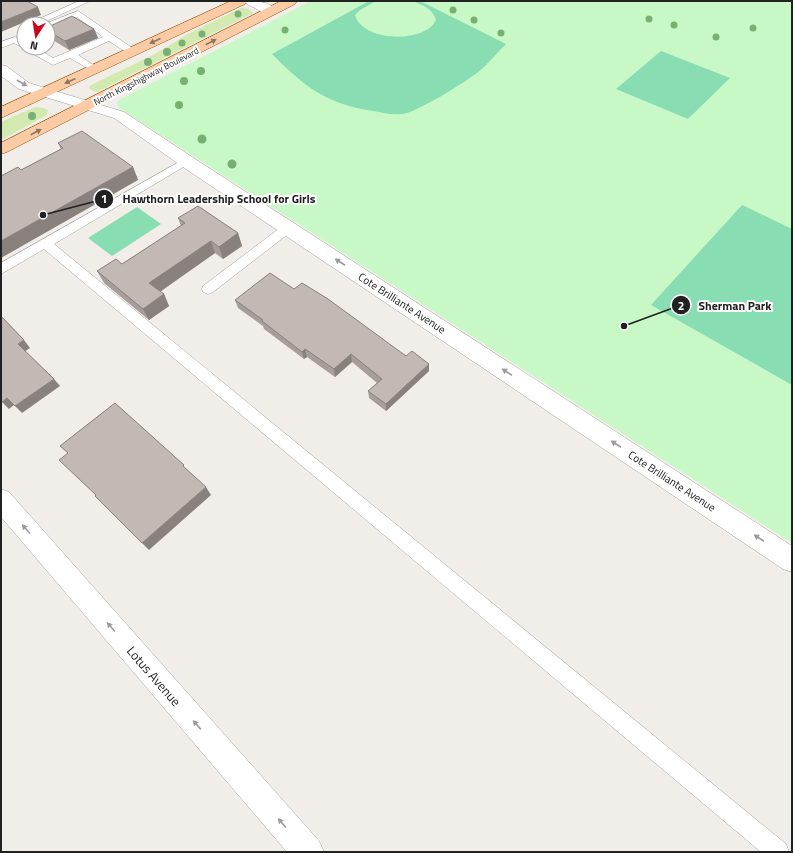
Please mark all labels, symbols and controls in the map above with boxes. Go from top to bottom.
north arrow [16,16,56,56]
text: N [29,37,39,54]
one-way arrow [150,38,161,44]
one-way arrow [205,39,217,45]
street label: North Kingshighway Boulevard [91,44,201,108]
one-way arrow [64,78,75,84]
one-way arrow [16,80,28,87]
one-way arrow [30,129,42,135]
callout: Hawthorn Leadership School for Girls [94,187,323,211]
text: 1 [101,189,107,208]
text: Hawthorn Leadership School for Girls [123,189,316,208]
one-way arrow [335,258,345,266]
street label: Cote Brilliante Avenue [355,269,449,338]
callout: Sherman Park [671,293,780,317]
text: 2 [678,296,684,315]
text: Sherman Park [698,296,772,315]
one-way arrow [502,368,512,376]
one-way arrow [611,440,621,448]
street label: Cote Brilliante Avenue [625,447,719,516]
one-way arrow [21,523,30,534]
one-way arrow [754,534,765,542]
one-way arrow [107,621,116,632]
street label: Lotus Avenue [122,642,186,710]
one-way arrow [192,719,201,730]
one-way arrow [278,818,287,827]

